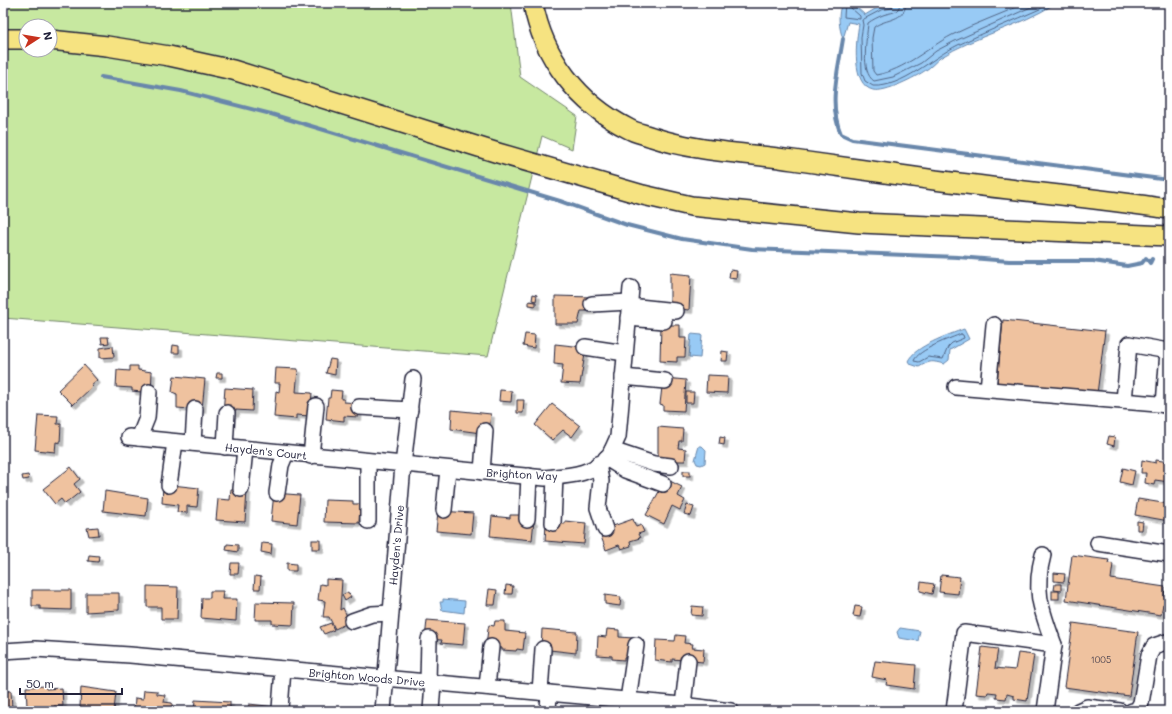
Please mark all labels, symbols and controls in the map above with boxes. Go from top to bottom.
north arrow [18,18,58,58]
text: N [40,30,56,41]
street label: Hayden's Court [224,439,308,463]
street label: Brighton Way [486,465,558,483]
street label: Hayden's Drive [385,504,407,586]
house number: 1005 [1091,654,1111,665]
street label: Brighton Woods Drive [308,664,426,690]
scale bar [20,670,122,696]
text: 50 m [26,675,54,691]

